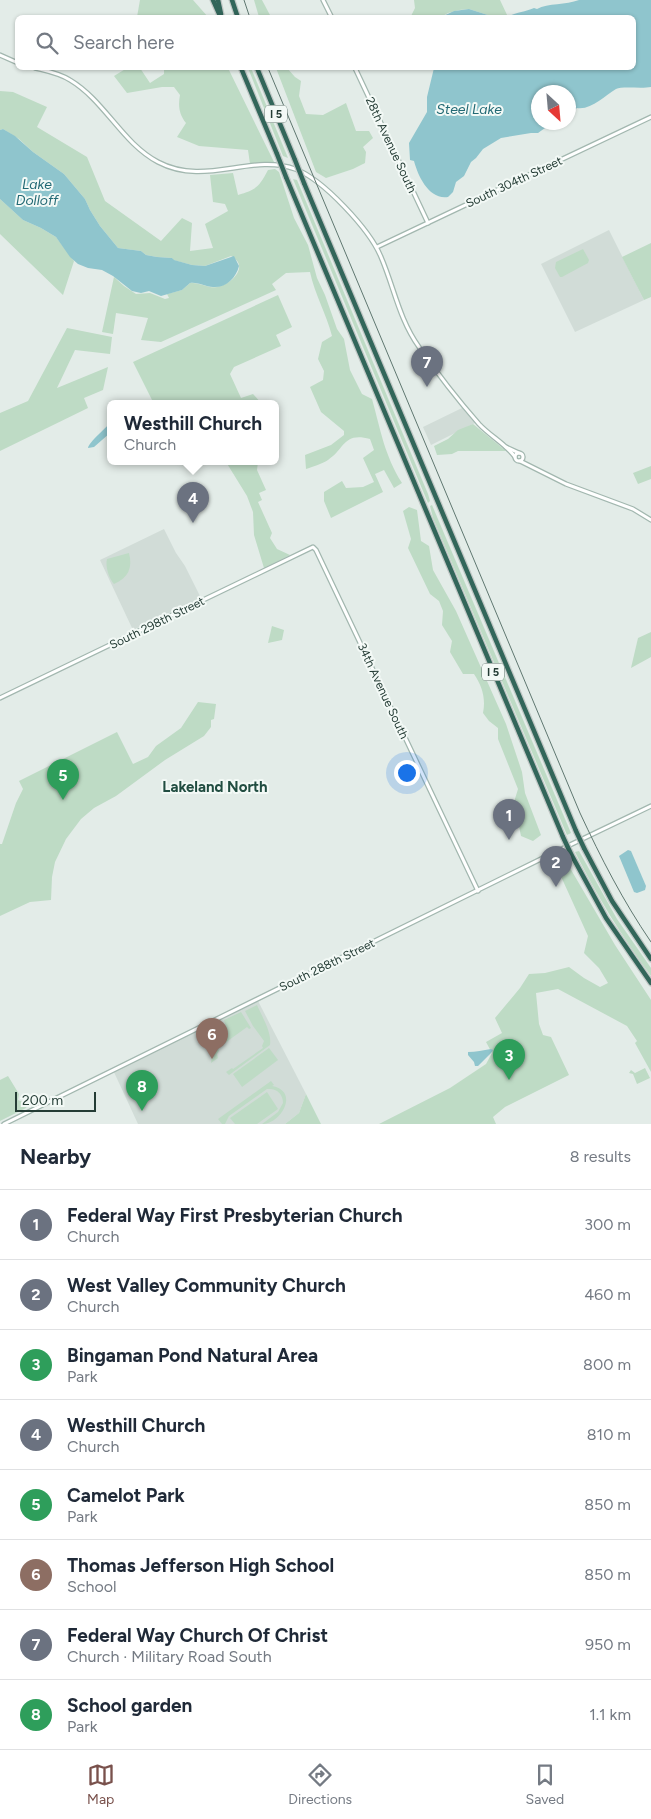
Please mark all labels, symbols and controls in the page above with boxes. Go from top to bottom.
search box [15,15,636,70]
icon: search [33,29,61,57]
text: Search here [73,31,175,54]
north arrow [531,85,576,130]
street label: 28th Avenue South [363,95,419,195]
water label: Steel Lake [436,101,502,118]
road number: I 5 [265,106,287,122]
street label: South 304th Street [464,153,565,210]
water label: Lake Dolloff [16,176,60,209]
pin: 7 [411,346,443,387]
popup [107,400,279,465]
text: Westhill Church [124,412,262,435]
text: Church [124,435,176,454]
pin: 4 [177,482,209,523]
street label: South 298th Street [107,594,207,652]
street label: 34th Avenue South [355,641,411,741]
road number: I 5 [482,664,504,680]
pin: 5 [47,759,79,800]
your location [394,760,420,786]
district label: Lakeland North [162,778,268,796]
pin: 1 [493,799,525,840]
pin: 2 [540,846,572,887]
street label: South 288th Street [277,936,377,994]
pin: 6 [196,1018,228,1059]
pin: 3 [493,1039,525,1080]
pin: 8 [126,1070,158,1111]
scale bar [15,1089,96,1112]
text: 200 m [22,1092,63,1109]
text: Nearby [20,1144,91,1169]
text: 8 results [570,1147,631,1166]
text: Federal Way First Presbyterian Church [67,1204,402,1227]
text: 1 [33,1215,39,1234]
text: 300 m [584,1215,631,1234]
text: Church [67,1227,119,1246]
text: West Valley Community Church [67,1274,346,1297]
text: 2 [31,1285,41,1304]
text: 460 m [584,1285,631,1304]
text: Church [67,1297,119,1316]
text: Bingaman Pond Natural Area [67,1344,318,1367]
text: 3 [32,1355,40,1374]
text: 800 m [583,1355,631,1374]
text: Park [67,1367,97,1386]
text: Westhill Church [67,1414,205,1437]
text: 4 [31,1425,41,1444]
text: 810 m [587,1425,631,1444]
text: Church [67,1437,119,1456]
text: Camelot Park [67,1484,185,1507]
text: 5 [31,1495,41,1514]
text: 850 m [584,1495,631,1514]
text: Park [67,1507,97,1526]
text: Thomas Jefferson High School [67,1554,334,1577]
text: 6 [31,1565,41,1584]
text: 850 m [584,1565,631,1584]
text: School [67,1577,117,1596]
text: Federal Way Church Of Christ [67,1624,328,1647]
text: 7 [32,1635,40,1654]
text: 950 m [585,1635,631,1654]
text: Church · Military Road South [67,1647,272,1666]
text: School garden [67,1694,192,1717]
text: 8 [31,1705,41,1724]
text: 1.1 km [589,1705,631,1724]
text: Park [67,1717,97,1736]
tab: Map [87,1761,115,1808]
tab: Directions [288,1761,352,1808]
tab: Saved [526,1761,564,1808]

